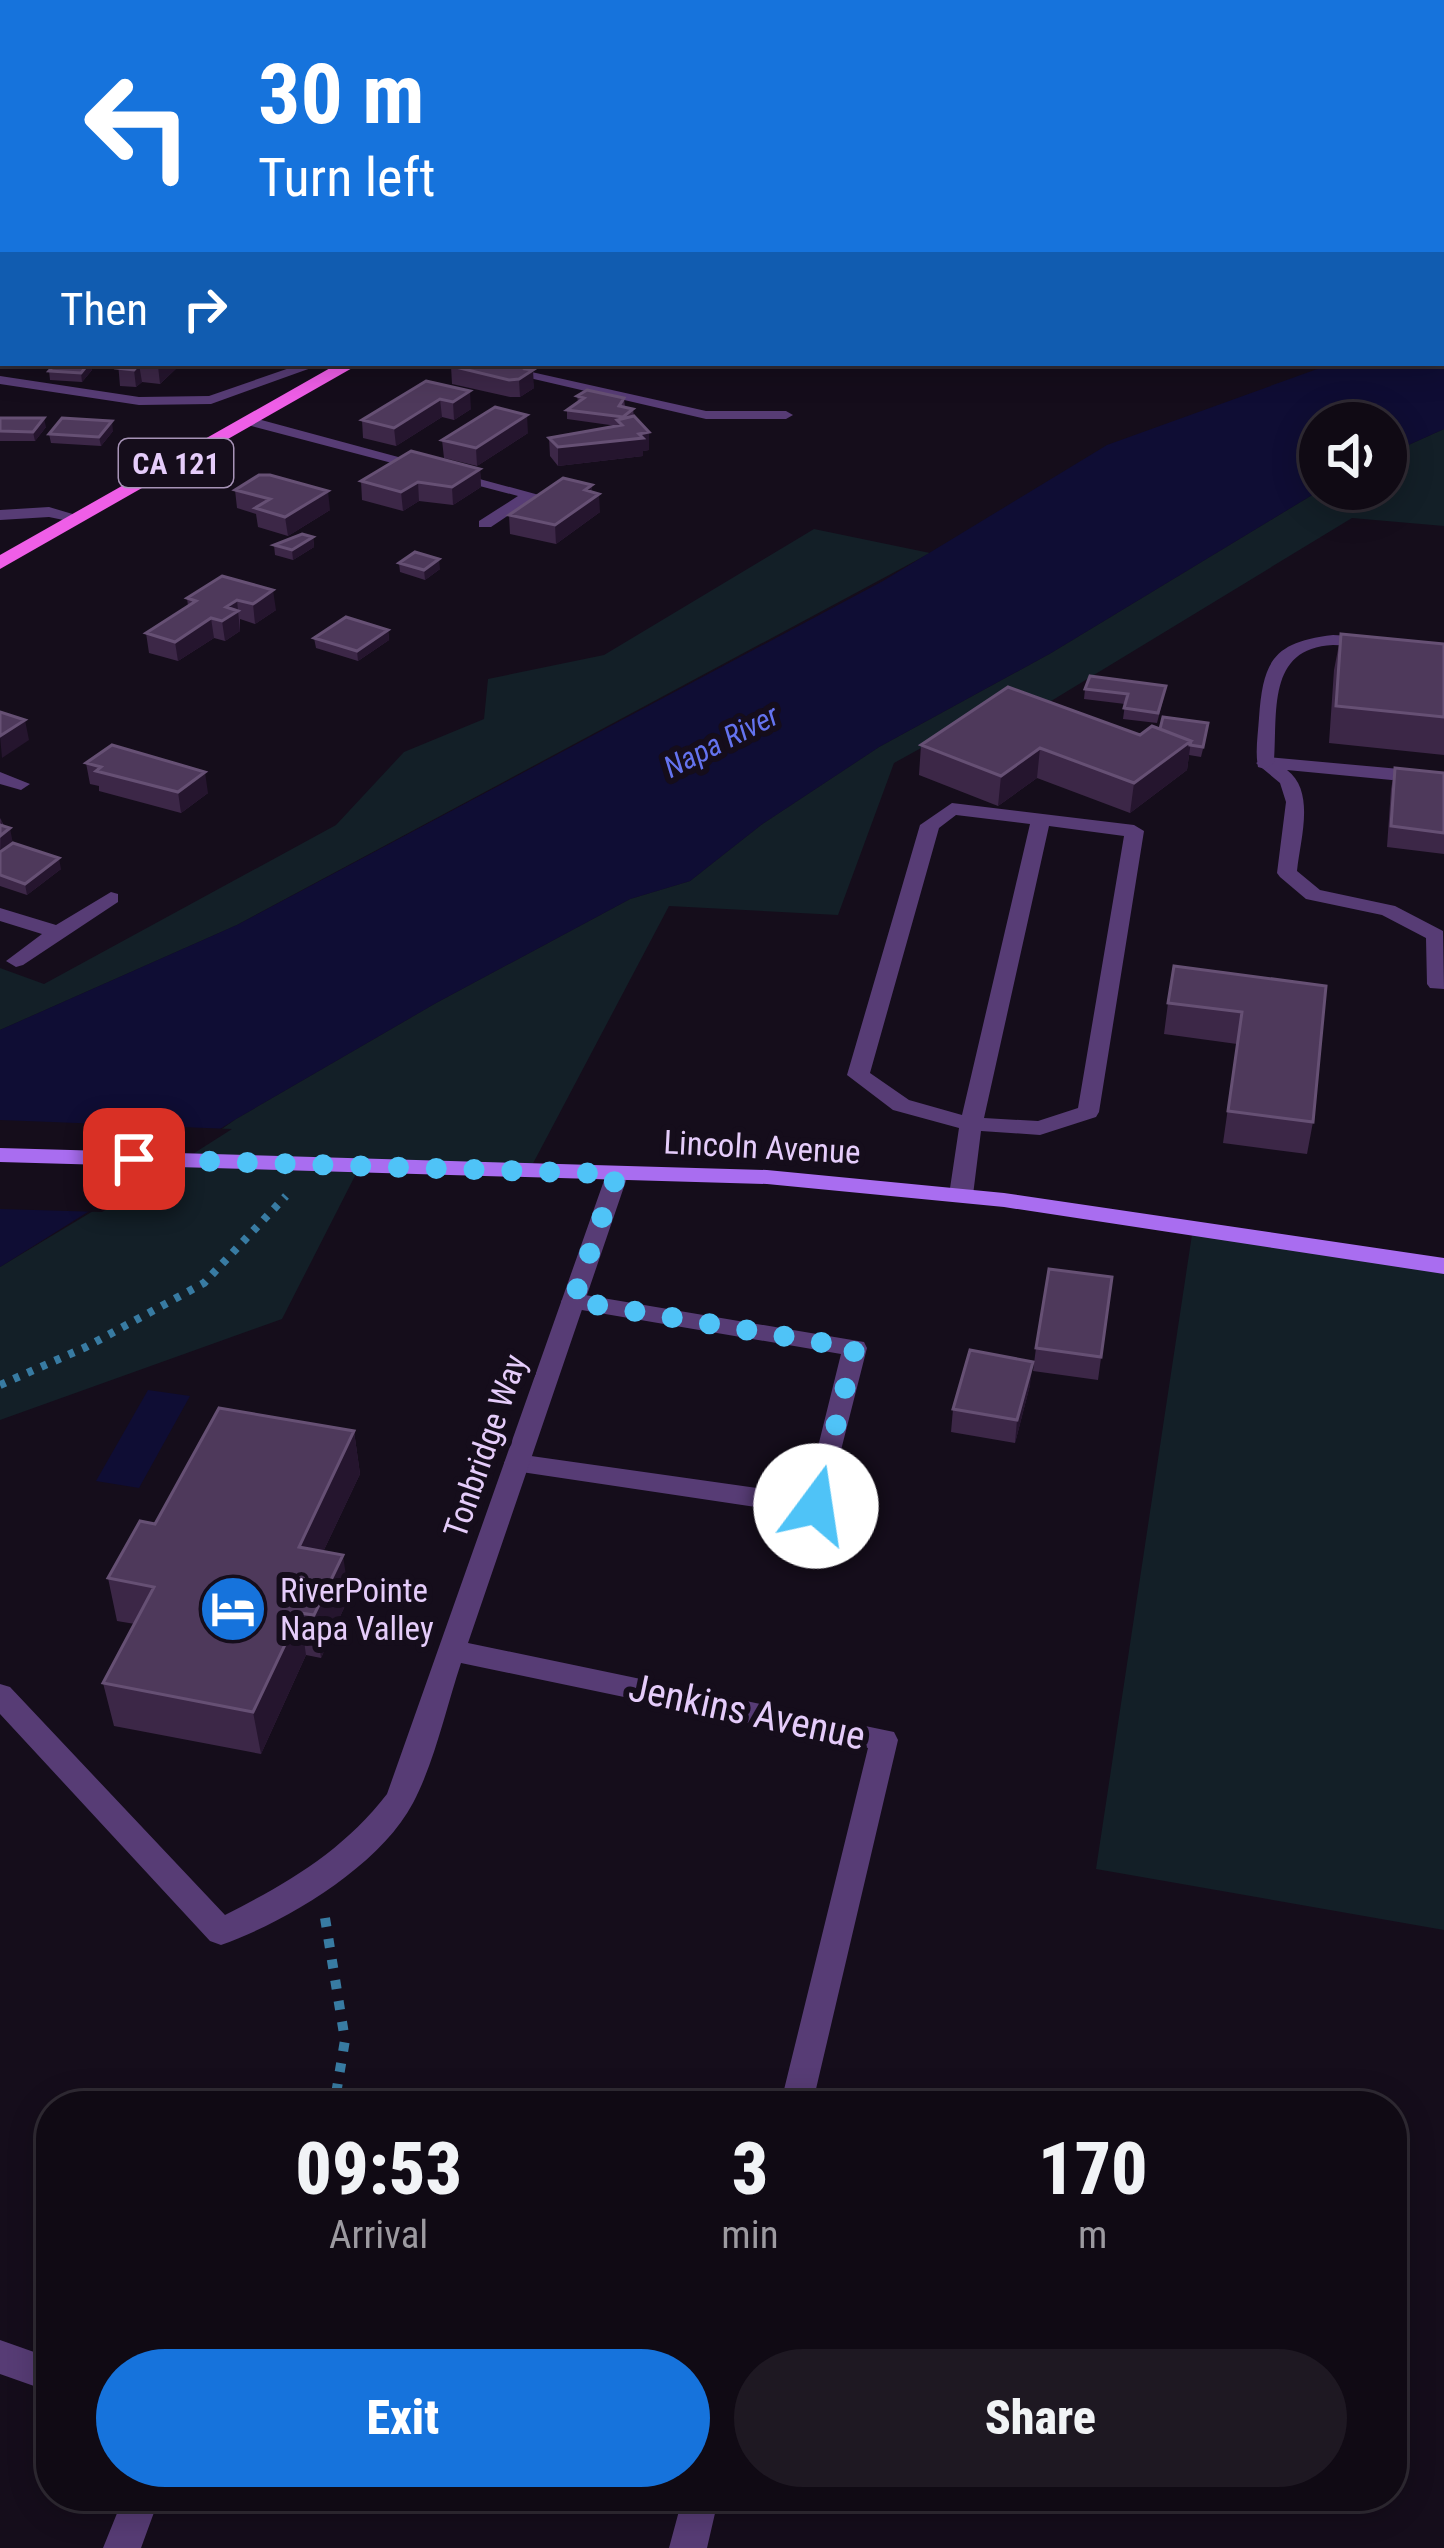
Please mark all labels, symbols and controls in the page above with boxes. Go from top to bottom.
text: 30 m [258,45,425,144]
icon: left [60,48,216,204]
text: Turn left [258,146,435,209]
icon: right [172,276,238,342]
text: Then [60,283,148,336]
map controls [1299,402,1407,510]
button: sound [1299,402,1407,510]
road number: CA 121 [119,439,233,487]
water label: Napa River [658,697,785,785]
pin [83,1108,185,1210]
street label: Lincoln Avenue [663,1122,861,1172]
icon: arrive [101,1126,167,1192]
street label: Tonbridge Way [435,1349,535,1543]
position arrow [753,1443,879,1569]
place label: RiverPointe Napa Valley [280,1571,434,1648]
hotel icon: RiverPointe Napa Valley [198,1574,268,1644]
street label: Jenkins Avenue [625,1665,869,1759]
text: 09:53 [295,2127,462,2212]
text: 3 [732,2127,768,2212]
text: 170 [1038,2127,1148,2212]
text: Arrival [329,2212,428,2258]
text: min [721,2212,779,2258]
text: m [1078,2212,1107,2258]
button: Exit [96,2349,710,2487]
button: Share [734,2349,1347,2487]

